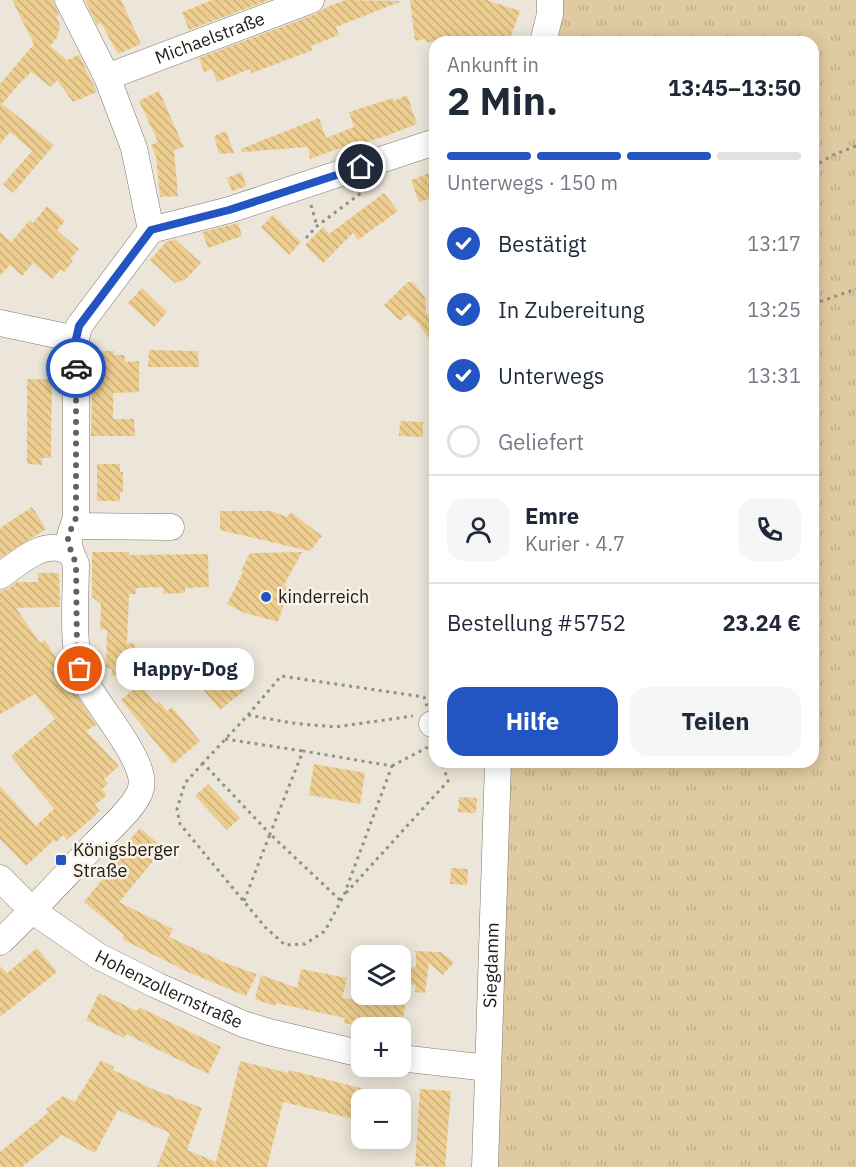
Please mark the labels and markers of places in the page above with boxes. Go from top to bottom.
pin [335,141,386,192]
place label: kinderreich [278,585,369,608]
marker: kinderreich [259,590,273,604]
pin [54,643,105,694]
callout: Happy-Dog [116,648,254,690]
place label: Königsberger Straße [73,838,180,882]
marker: Königsberger Straße [54,853,68,867]

